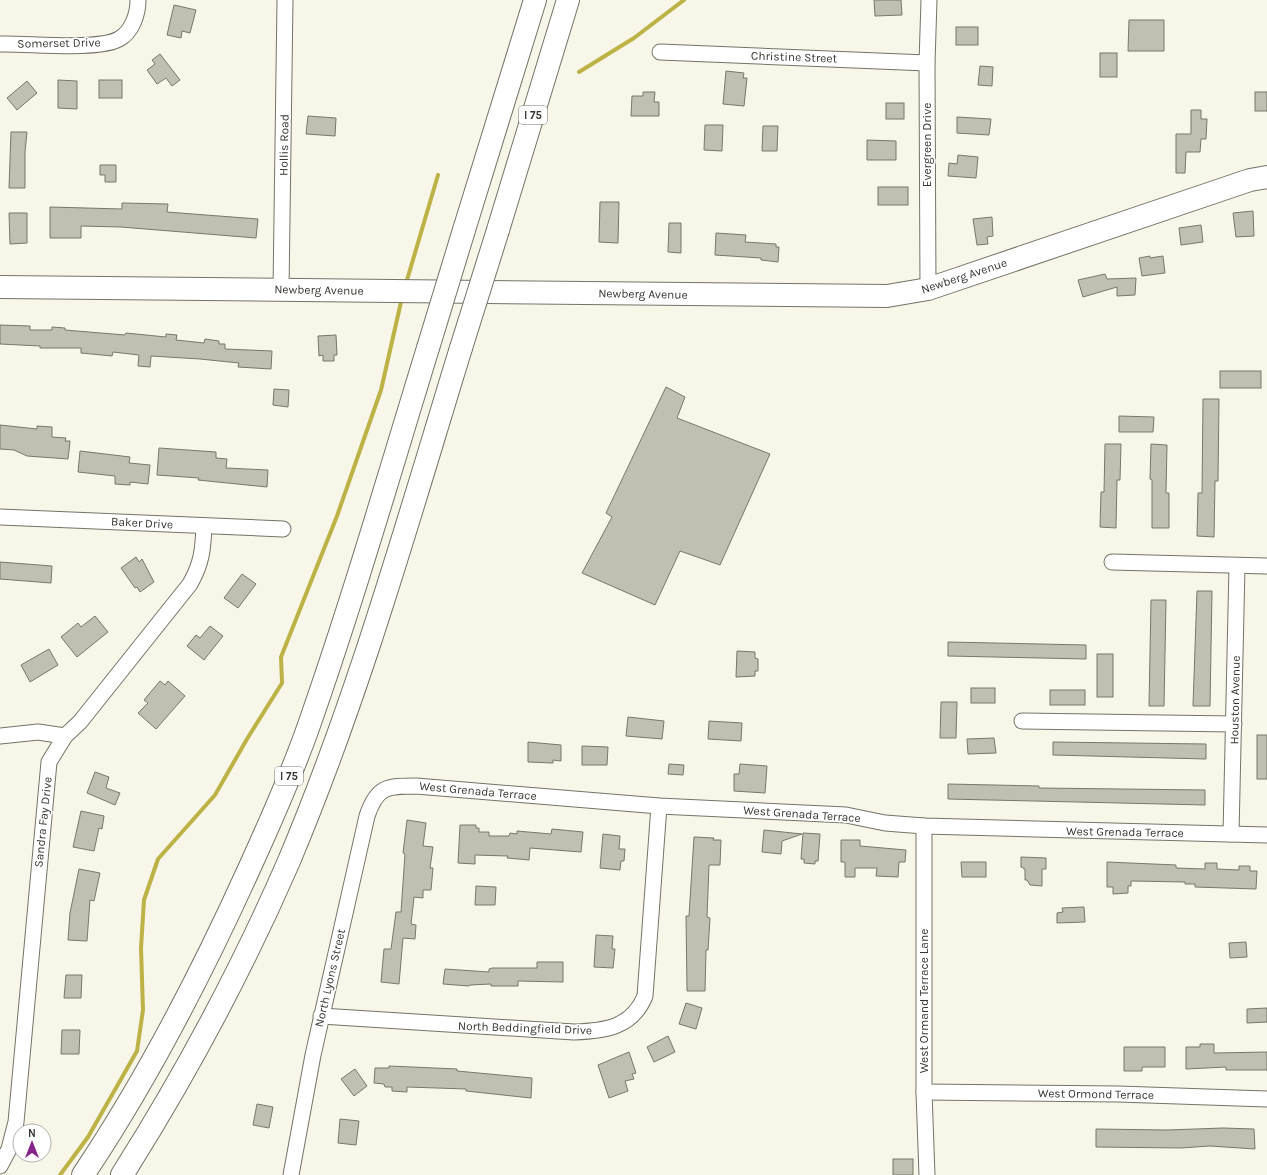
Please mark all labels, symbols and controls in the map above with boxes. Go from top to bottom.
street label: Somerset Drive [17,35,101,51]
street label: Christine Street [751,49,838,66]
street label: Evergreen Drive [920,103,934,187]
road number: I 75 [519,106,547,124]
street label: Hollis Road [276,114,292,176]
street label: Newberg Avenue [919,255,1009,297]
street label: Newberg Avenue [274,282,364,298]
street label: Newberg Avenue [598,286,688,302]
street label: Baker Drive [111,514,173,532]
street label: Houston Avenue [1227,655,1243,745]
road number: I 75 [275,767,303,785]
street label: Sandra Fay Drive [31,776,55,868]
street label: West Grenada Terrace [419,779,537,803]
street label: West Grenada Terrace [743,803,861,825]
street label: West Grenada Terrace [1066,824,1184,840]
street label: North Lyons Street [312,927,348,1029]
street label: West Ormand Terrace Lane [917,929,931,1073]
street label: North Beddingfield Drive [458,1019,592,1037]
street label: West Ormond Terrace [1038,1086,1154,1102]
north arrow [12,1123,52,1163]
text: N [28,1127,36,1140]

